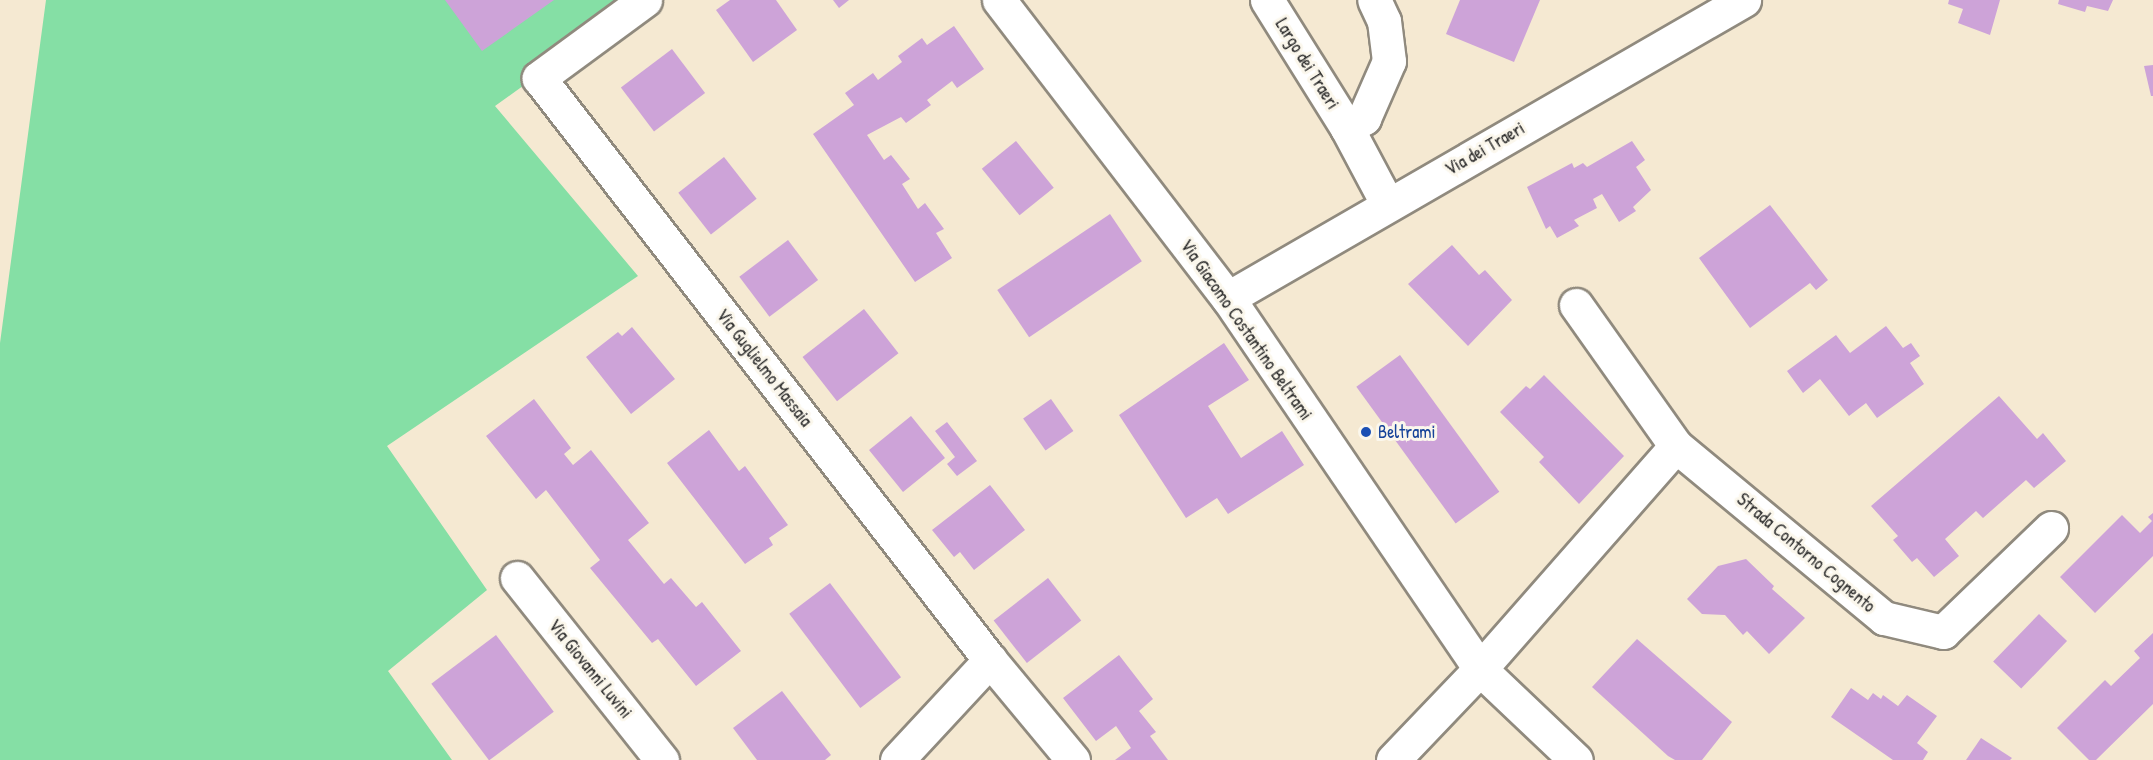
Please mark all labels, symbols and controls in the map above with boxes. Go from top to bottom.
street label: Largo dei Traeri [1271,15,1343,113]
street label: Via dei Traeri [1441,118,1529,180]
street label: Via Giacomo Costantino Beltrami [1175,235,1317,425]
street label: Via Guglielmo Massaia [711,305,817,431]
place label: Beltrami [1378,421,1436,443]
marker: Beltrami [1359,425,1373,439]
street label: Strada Contorno Cognento [1732,489,1880,617]
street label: Via Giovanni Luvini [543,615,637,723]

